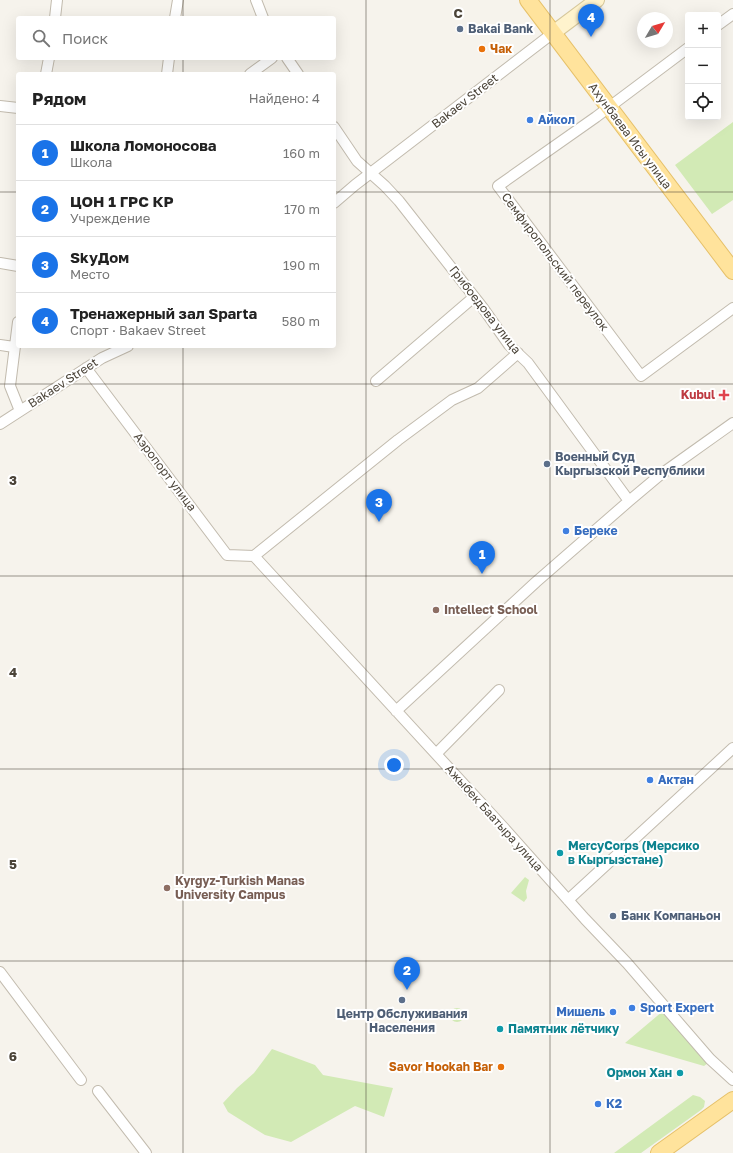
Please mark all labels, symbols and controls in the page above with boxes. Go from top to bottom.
pin: 4 [578,4,604,37]
text: C [453,5,463,21]
north arrow [637,12,673,48]
map controls [685,12,721,120]
button: + [685,12,721,48]
search box [16,16,336,60]
place label: Bakai Bank [468,21,533,36]
marker: Bakai Bank [455,24,465,34]
icon: search [30,27,52,49]
text: Поиск [62,29,108,47]
place label: Чак [490,41,512,56]
marker: Чак [477,44,487,54]
button: − [685,48,721,84]
street label: Bakaev Street [428,70,501,131]
street label: Ахунбаева Исы улица [586,80,675,192]
button: locate [685,84,721,120]
text: Рядом [32,88,86,109]
text: Найдено: 4 [249,90,320,106]
place label: Айкол [538,112,575,127]
marker: Айкол [525,115,535,125]
text: Школа Ломоносова [70,136,217,154]
text: 1 [42,145,48,161]
text: 160 m [283,145,320,161]
text: Школа [70,154,112,170]
street label: Семфиропольский переулок [498,190,612,334]
text: ЦОН 1 ГРС КР [70,192,174,210]
text: 2 [41,201,49,217]
text: 170 m [284,201,320,217]
text: Учреждение [70,210,150,226]
text: SkyДом [70,248,129,266]
text: 3 [41,257,49,273]
text: 190 m [283,257,320,273]
street label: Грибоедова улица [446,263,524,357]
text: Место [70,266,110,282]
text: Тренажерный зал Sparta [70,304,257,322]
text: 4 [41,313,49,329]
text: 580 m [282,313,320,329]
text: Спорт · Bakaev Street [70,322,206,338]
street label: Bakaev Street [25,354,101,411]
place label: Kubul [681,387,715,402]
marker: Kubul [718,389,730,401]
street label: Аэропорт улица [131,429,200,514]
place label: Военный Суд Кыргызской Республики [555,449,705,478]
marker: Военный Суд Кыргызской Республики [542,459,552,469]
text: 3 [9,472,17,488]
pin: 3 [366,489,392,522]
place label: Береке [574,523,618,538]
marker: Береке [561,526,571,536]
pin: 1 [469,541,495,574]
place label: Intellect School [444,602,538,617]
marker: Intellect School [431,605,441,615]
text: 4 [9,664,17,680]
your location [384,755,404,775]
street label: Ажыбек Баатыра улица [442,761,546,874]
place label: Актан [658,772,694,787]
marker: Актан [645,775,655,785]
place label: MercyCorps (Мерсико в Кыргызстане) [568,838,700,867]
marker: MercyCorps (Мерсико в Кыргызстане) [555,848,565,858]
text: 5 [9,856,17,872]
place label: Kyrgyz-Turkish Manas University Campus [175,873,305,902]
marker: Kyrgyz-Turkish Manas University Campus [162,883,172,893]
place label: Банк Компаньон [621,908,721,923]
marker: Банк Компаньон [608,911,618,921]
pin: 2 [394,957,420,990]
marker: Центр Обслуживания Населения [397,995,407,1005]
place label: Sport Expert [640,1000,714,1015]
marker: Sport Expert [627,1003,637,1013]
place label: Мишель [556,1004,605,1019]
place label: Центр Обслуживания Населения [337,1006,467,1035]
marker: Мишель [608,1007,618,1017]
place label: Памятник лётчику [508,1021,620,1036]
marker: Памятник лётчику [495,1024,505,1034]
text: 6 [9,1048,17,1064]
place label: Savor Hookah Bar [389,1059,493,1074]
marker: Savor Hookah Bar [496,1062,506,1072]
place label: Ормон Хан [606,1065,672,1080]
marker: Ормон Хан [675,1068,685,1078]
place label: К2 [606,1096,622,1111]
marker: К2 [593,1099,603,1109]

